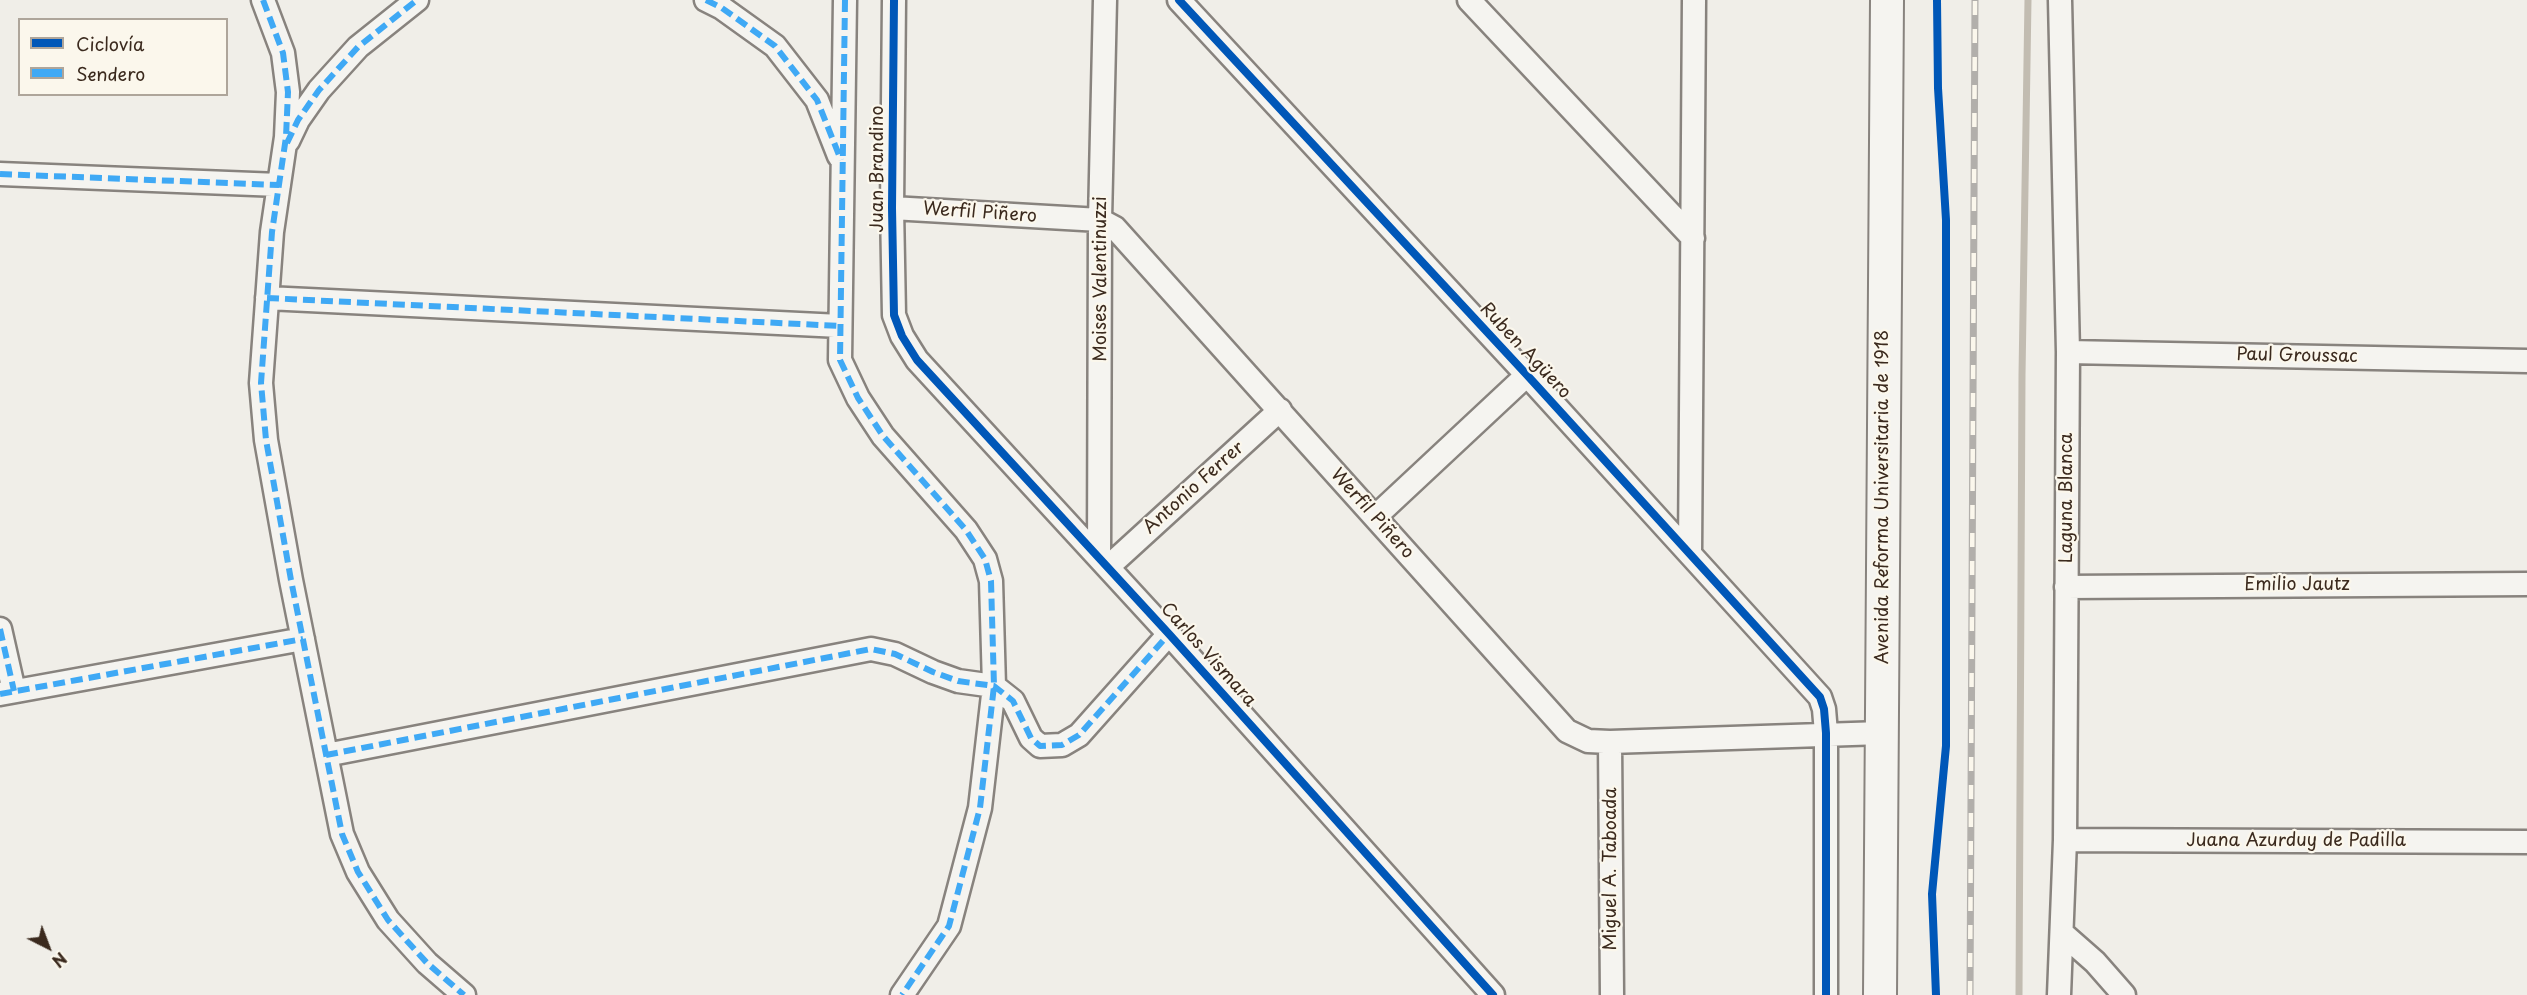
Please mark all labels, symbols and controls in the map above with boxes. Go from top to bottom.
legend [18,18,228,96]
text: Ciclovía [76,30,144,57]
text: Sendero [76,60,145,87]
street label: Juan Brandino [867,106,889,232]
street label: Moises Valentinuzzi [1090,196,1112,362]
street label: Werfil Piñero [922,198,1038,228]
street label: Ruben Agüero [1475,298,1575,404]
street label: Avenida Reforma Universitaria de 1918 [1872,330,1894,664]
street label: Paul Groussac [2236,344,2358,368]
street label: Laguna Blanca [2056,433,2078,563]
street label: Antonio Ferrer [1139,437,1249,539]
street label: Werfil Piñero [1326,464,1418,564]
street label: Emilio Jautz [2244,574,2350,596]
street label: Carlos Vismara [1156,599,1260,711]
street label: Miguel A. Taboada [1600,787,1622,951]
street label: Juana Azurduy de Padilla [2186,830,2406,852]
north arrow [18,917,78,977]
text: N [47,947,73,974]

